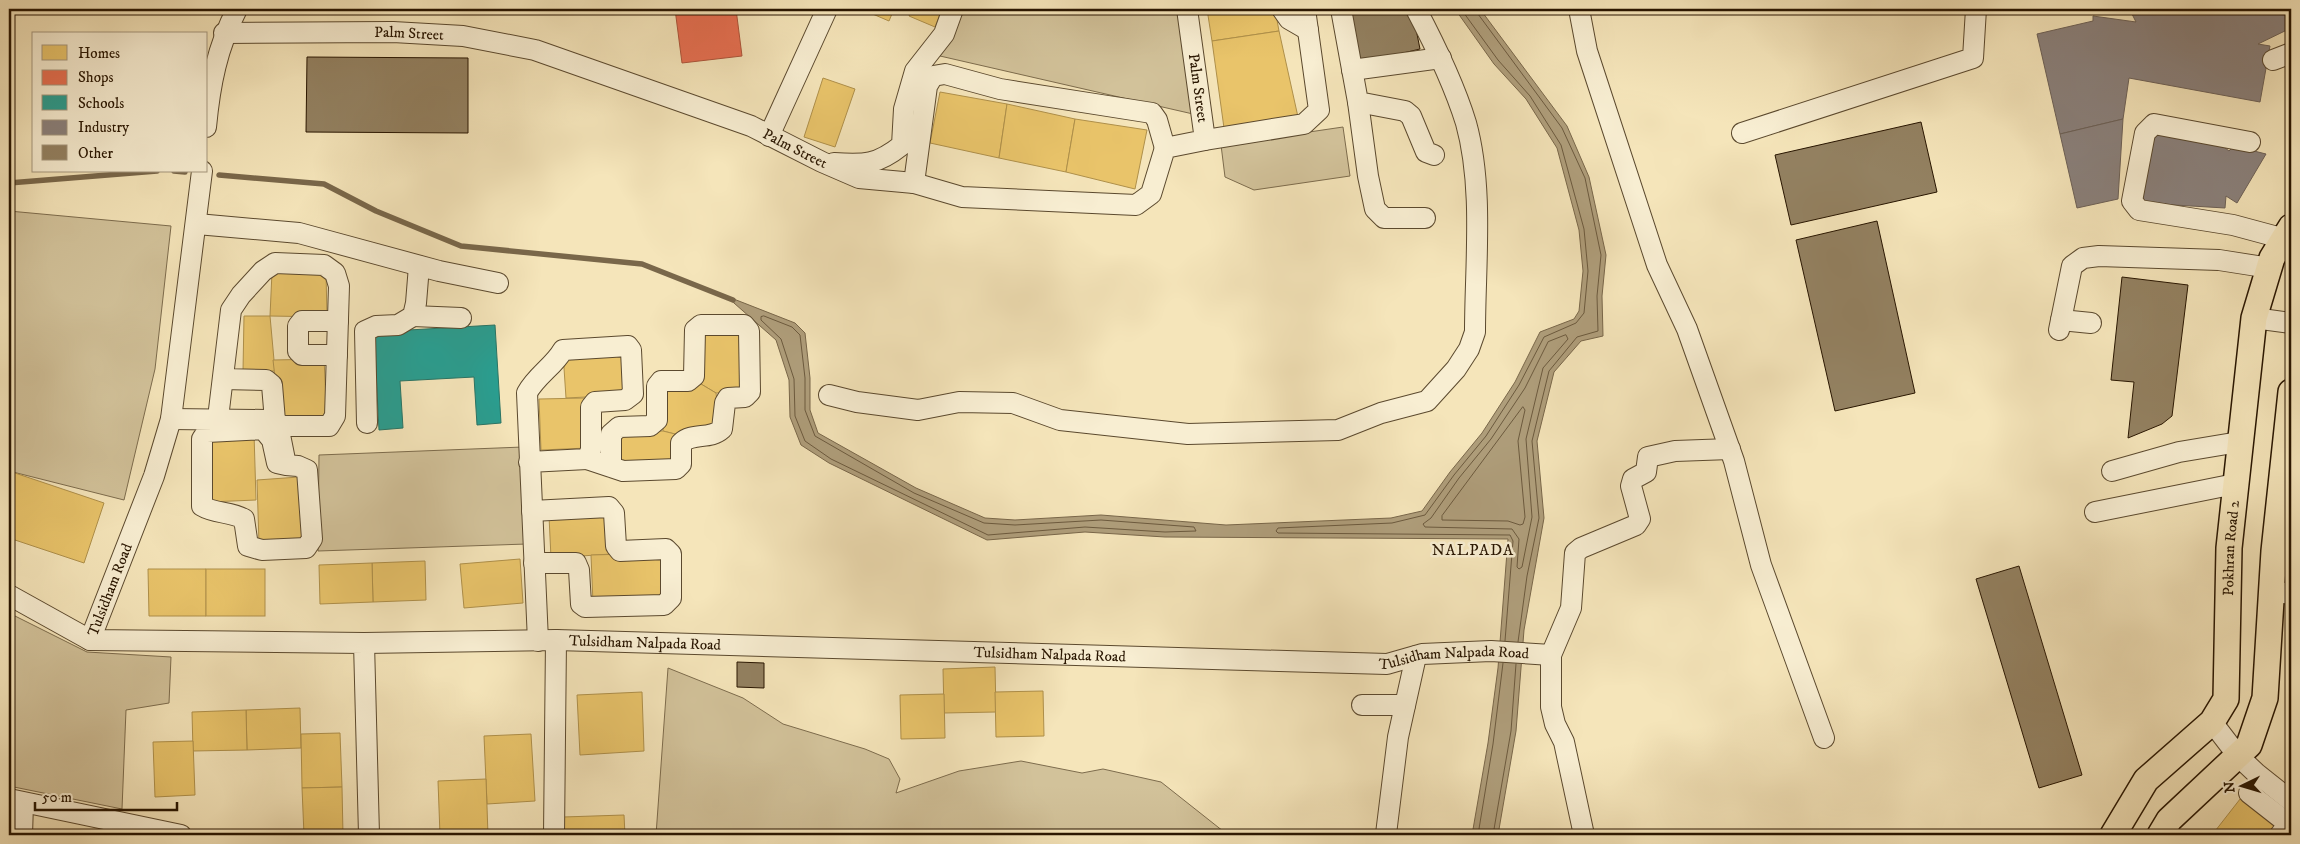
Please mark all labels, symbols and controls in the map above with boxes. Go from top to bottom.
street label: Palm Street [374,22,444,44]
legend [32,32,208,172]
text: Homes [78,44,120,63]
street label: Palm Street [1184,52,1212,124]
text: Shops [78,68,114,87]
text: Schools [78,94,124,113]
text: Industry [78,118,130,137]
street label: Palm Street [760,124,830,173]
text: Other [78,144,113,163]
street label: Pokhran Road 2 [2219,499,2244,596]
street label: Tulsidham Road [83,540,137,639]
district label: NALPADA [1432,540,1514,560]
street label: Tulsidham Nalpada Road [569,631,722,654]
street label: Tulsidham Nalpada Road [1378,641,1530,674]
street label: Tulsidham Nalpada Road [973,643,1127,666]
north arrow [2218,762,2268,812]
scale bar [35,779,178,811]
text: N [2221,780,2240,794]
text: 50 m [42,788,72,807]

